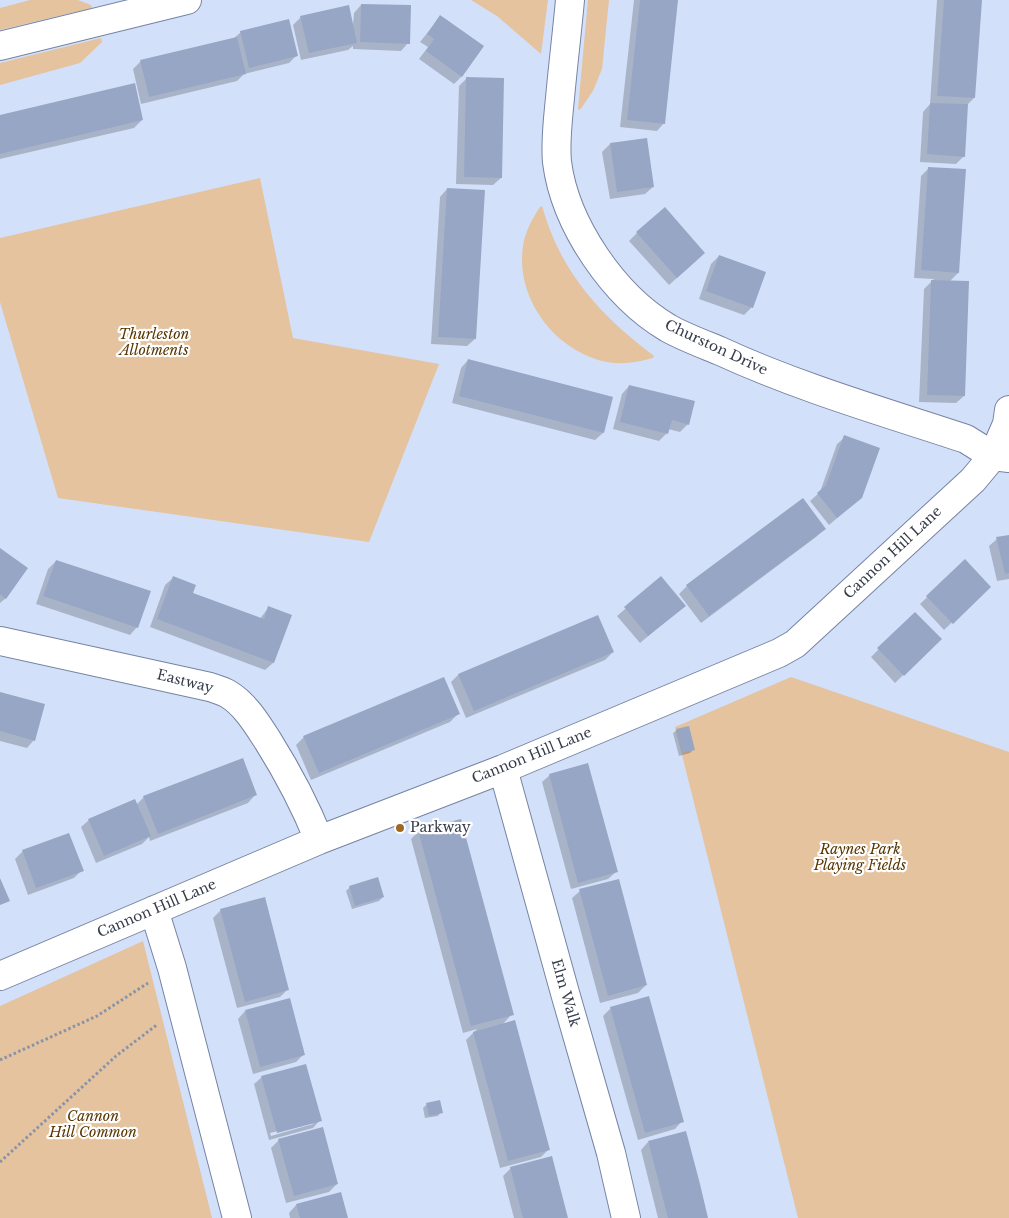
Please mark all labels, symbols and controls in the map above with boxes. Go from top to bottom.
street label: Churston Drive [662,317,770,379]
park label: Thurleston Allotments [119,327,189,360]
street label: Cannon Hill Lane [841,503,945,603]
street label: Eastway [155,667,215,697]
street label: Cannon Hill Lane [470,724,594,788]
place label: Parkway [410,820,471,836]
marker: Parkway [394,822,406,834]
park label: Raynes Park Playing Fields [814,842,906,874]
street label: Cannon Hill Lane [95,876,219,942]
street label: Elm Walk [547,957,583,1029]
park label: Cannon Hill Common [49,1109,137,1142]

